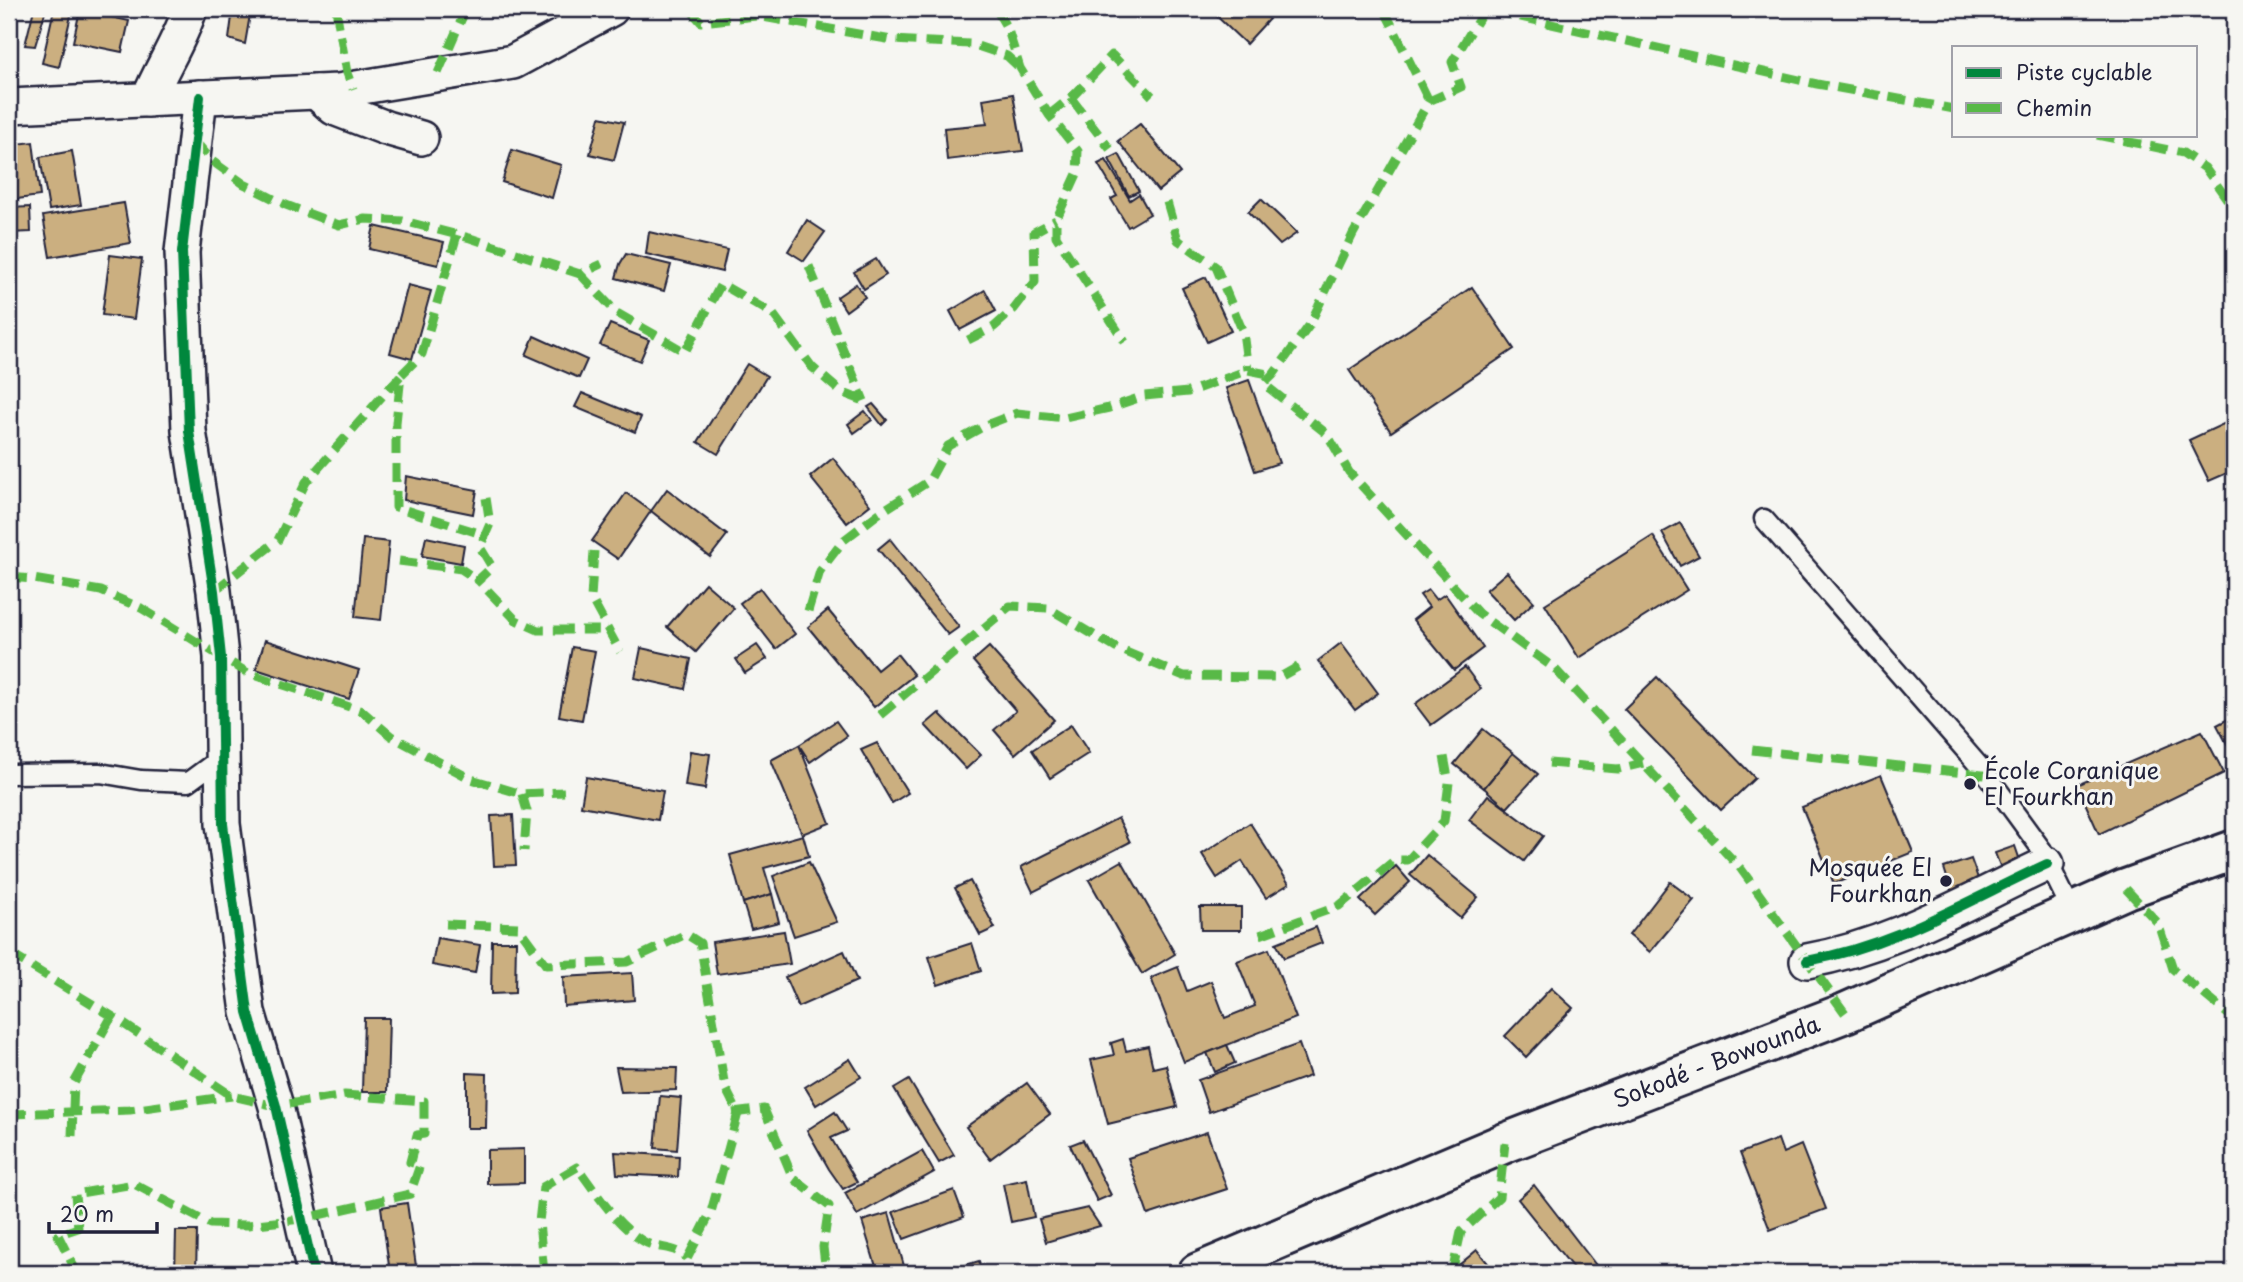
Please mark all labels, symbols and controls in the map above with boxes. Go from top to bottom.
legend [1952,46,2198,136]
text: Piste cyclable [2016,55,2152,87]
text: Chemin [2016,91,2092,123]
place label: École Coranique El Fourkhan [1984,752,2159,813]
marker: École Coranique El Fourkhan [1962,776,1978,792]
place label: Mosquée El Fourkhan [1808,849,1932,910]
marker: Mosquée El Fourkhan [1938,873,1954,889]
street label: Sokodé - Bowounda [1608,1005,1825,1116]
scale bar [49,1191,158,1235]
text: 20 m [60,1197,114,1229]

